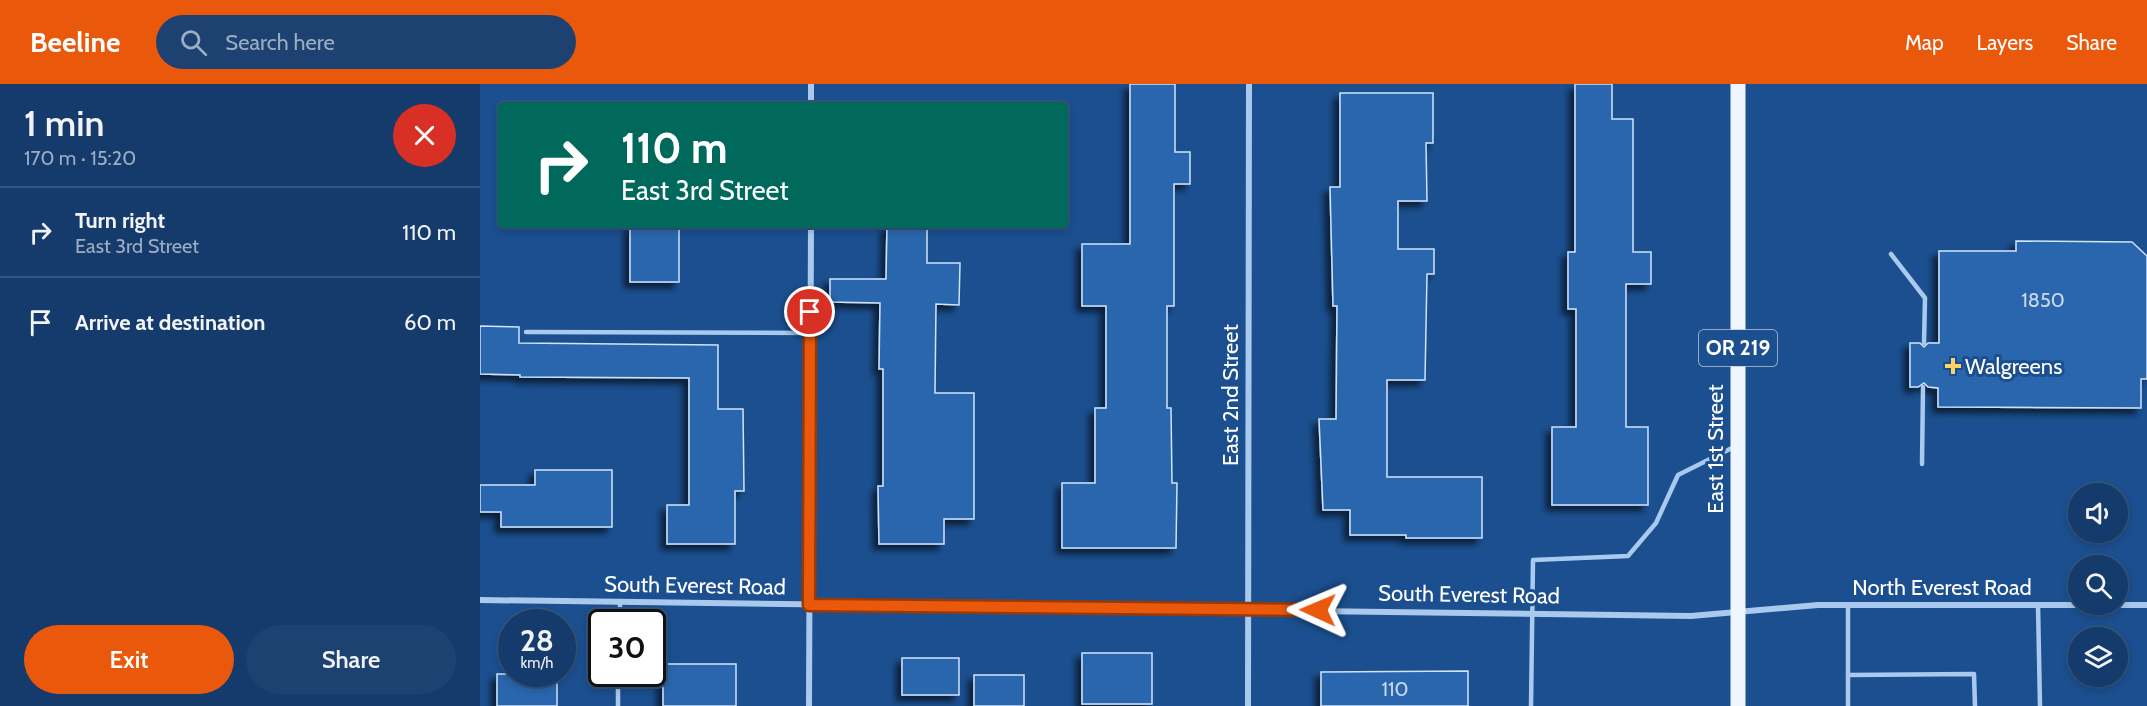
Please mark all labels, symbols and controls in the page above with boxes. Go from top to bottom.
search box [156,15,576,69]
text: Beeline [30,25,120,59]
icon: search [177,26,210,59]
text: Search here [225,29,335,56]
text: Map [1905,30,1944,55]
text: Layers [1977,30,2033,55]
text: Share [2066,30,2117,55]
text: 1 min [24,101,104,145]
button: close [393,104,456,167]
text: 110 m [621,122,728,174]
icon: right [522,126,600,204]
text: 170 m · 15:20 [24,146,136,170]
text: East 3rd Street [621,174,789,207]
text: Turn right [75,207,165,234]
icon: right [24,216,57,249]
text: 110 m [402,219,456,246]
text: East 3rd Street [75,234,199,258]
pin [784,286,835,337]
house number: 1850 [2021,288,2065,312]
icon: arrive [793,295,826,328]
icon: arrive [24,306,57,339]
text: Arrive at destination [75,309,265,336]
text: 60 m [404,309,456,336]
street label: East 2nd Street [1217,324,1244,466]
road number: OR 219 [1699,330,1777,366]
place label: Walgreens [1965,353,2062,380]
marker: Walgreens [1946,359,1960,373]
street label: East 1st Street [1702,384,1729,514]
map controls [2068,483,2128,687]
button: sound [2068,483,2128,543]
button: search [2068,555,2128,615]
street label: South Everest Road [604,570,786,601]
street label: North Everest Road [1852,574,2032,601]
position arrow [1286,578,1350,642]
street label: South Everest Road [1378,579,1560,610]
speed limit sign: 30 [588,609,666,687]
text: 28 [520,622,554,659]
button: Exit [24,625,234,694]
button: Share [246,625,456,694]
button: layers [2068,627,2128,687]
text: km/h [521,654,553,672]
house number: 110 [1382,677,1409,701]

